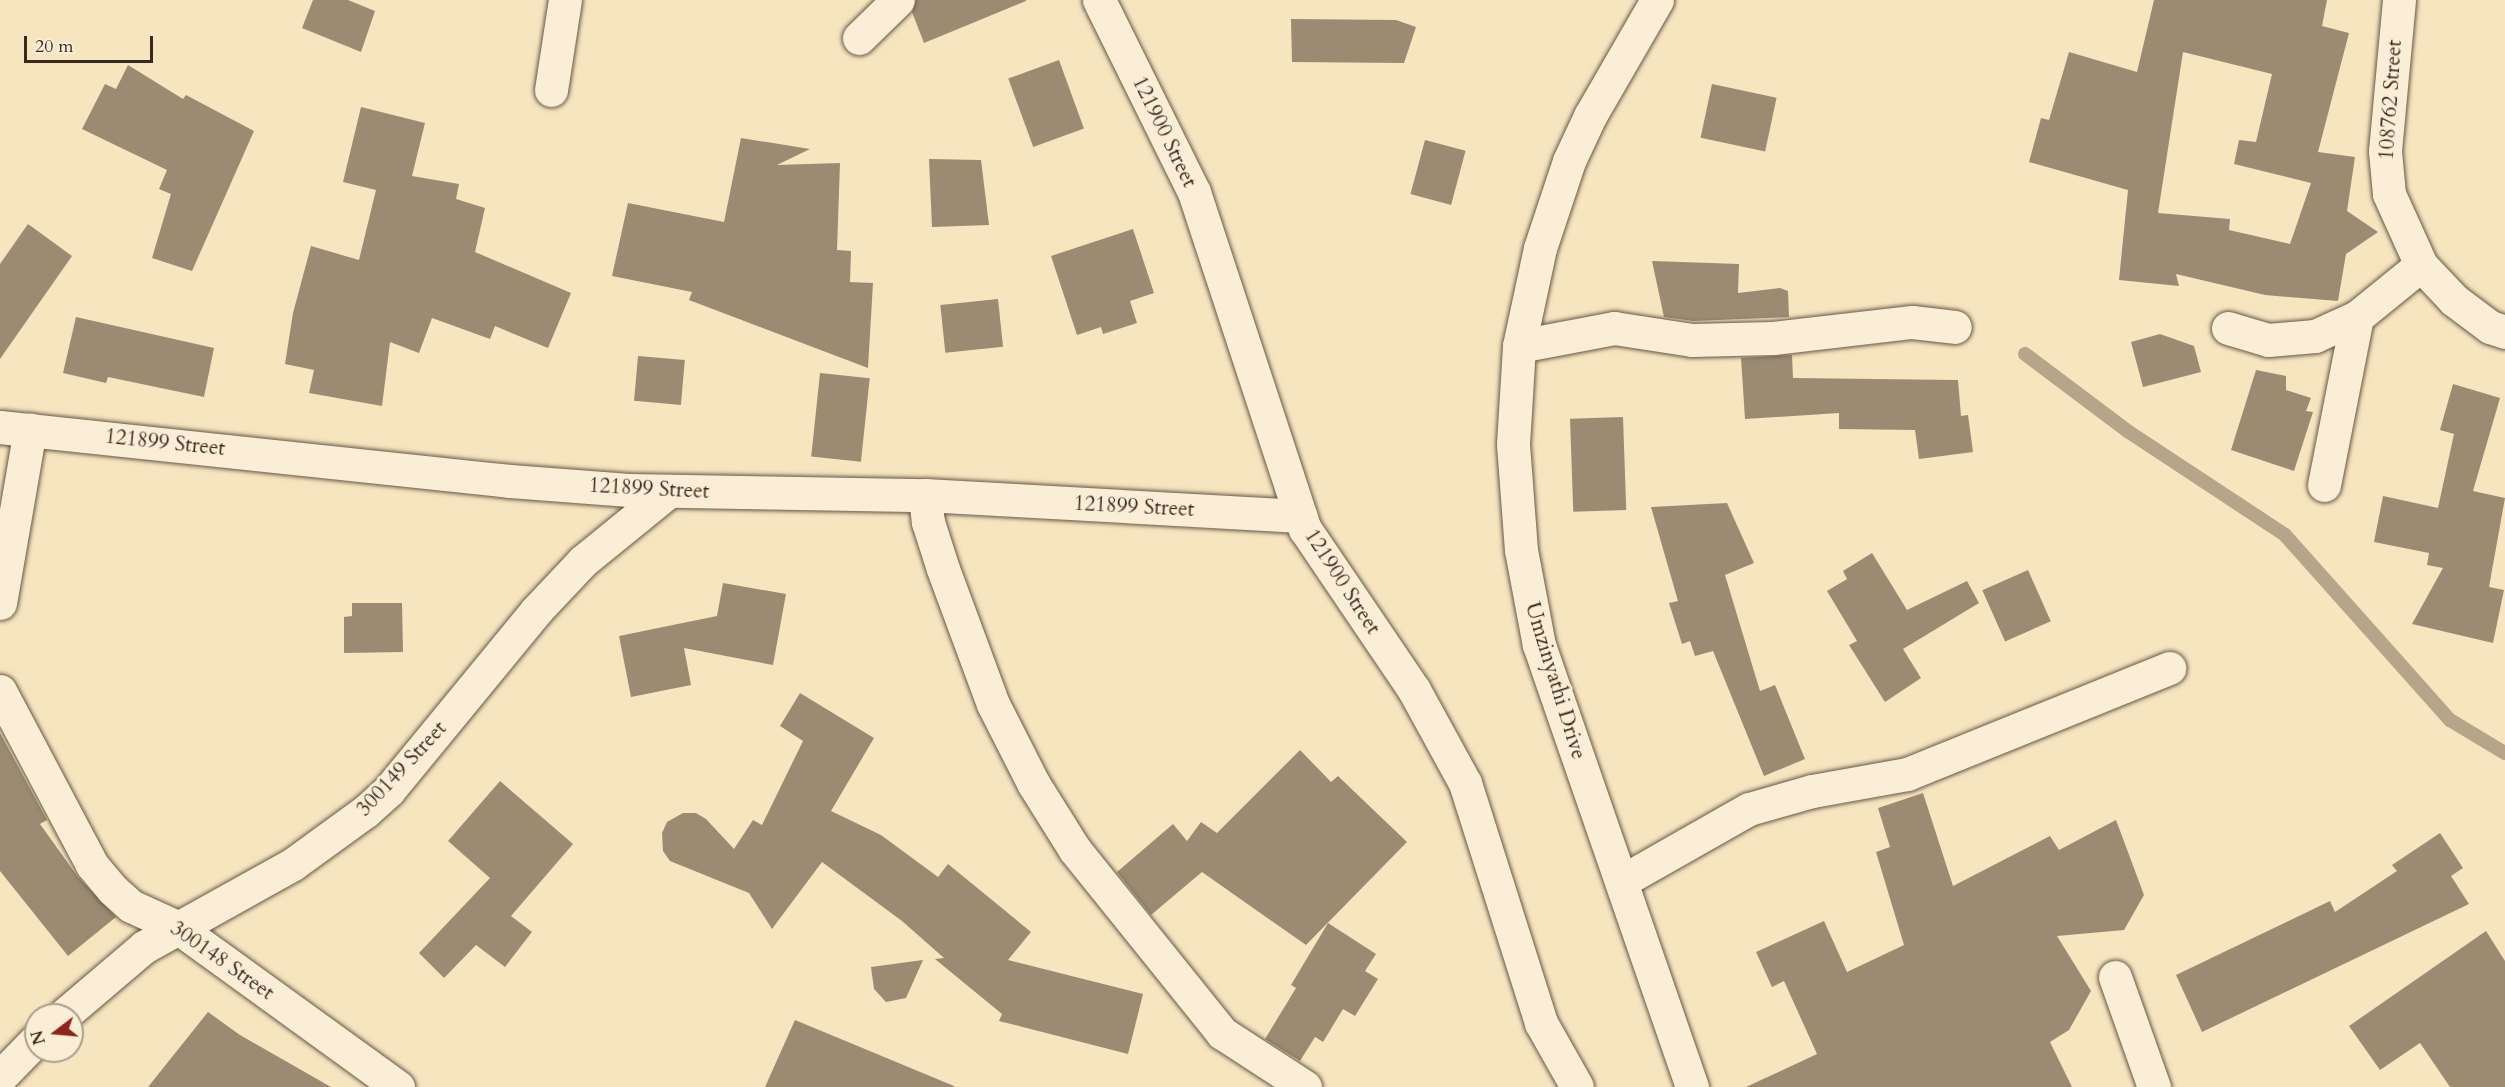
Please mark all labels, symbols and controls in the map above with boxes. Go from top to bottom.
scale bar [27,24,156,62]
text: 20 m [35,34,74,59]
street label: 108762 Street [2374,39,2408,161]
street label: 121900 Street [1126,72,1202,192]
street label: 121899 Street [104,424,226,462]
street label: 121899 Street [588,473,710,505]
street label: 121899 Street [1073,491,1195,523]
street label: 121900 Street [1299,525,1385,639]
street label: Umzinyathi Drive [1519,599,1591,763]
street label: 300149 Street [352,716,452,822]
street label: 300148 Street [165,916,279,1006]
north arrow [24,1003,84,1063]
text: N [26,1028,51,1047]

